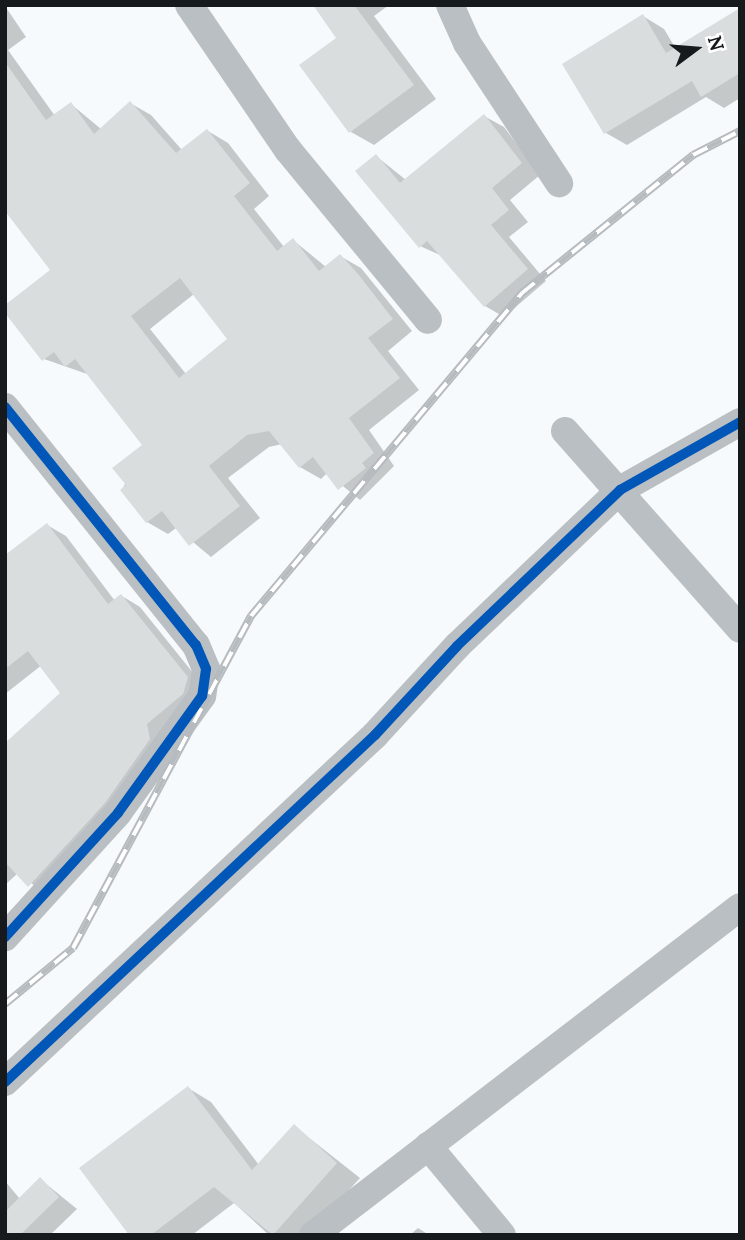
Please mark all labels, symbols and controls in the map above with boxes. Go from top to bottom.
north arrow [661,14,731,84]
text: N [703,33,730,54]

